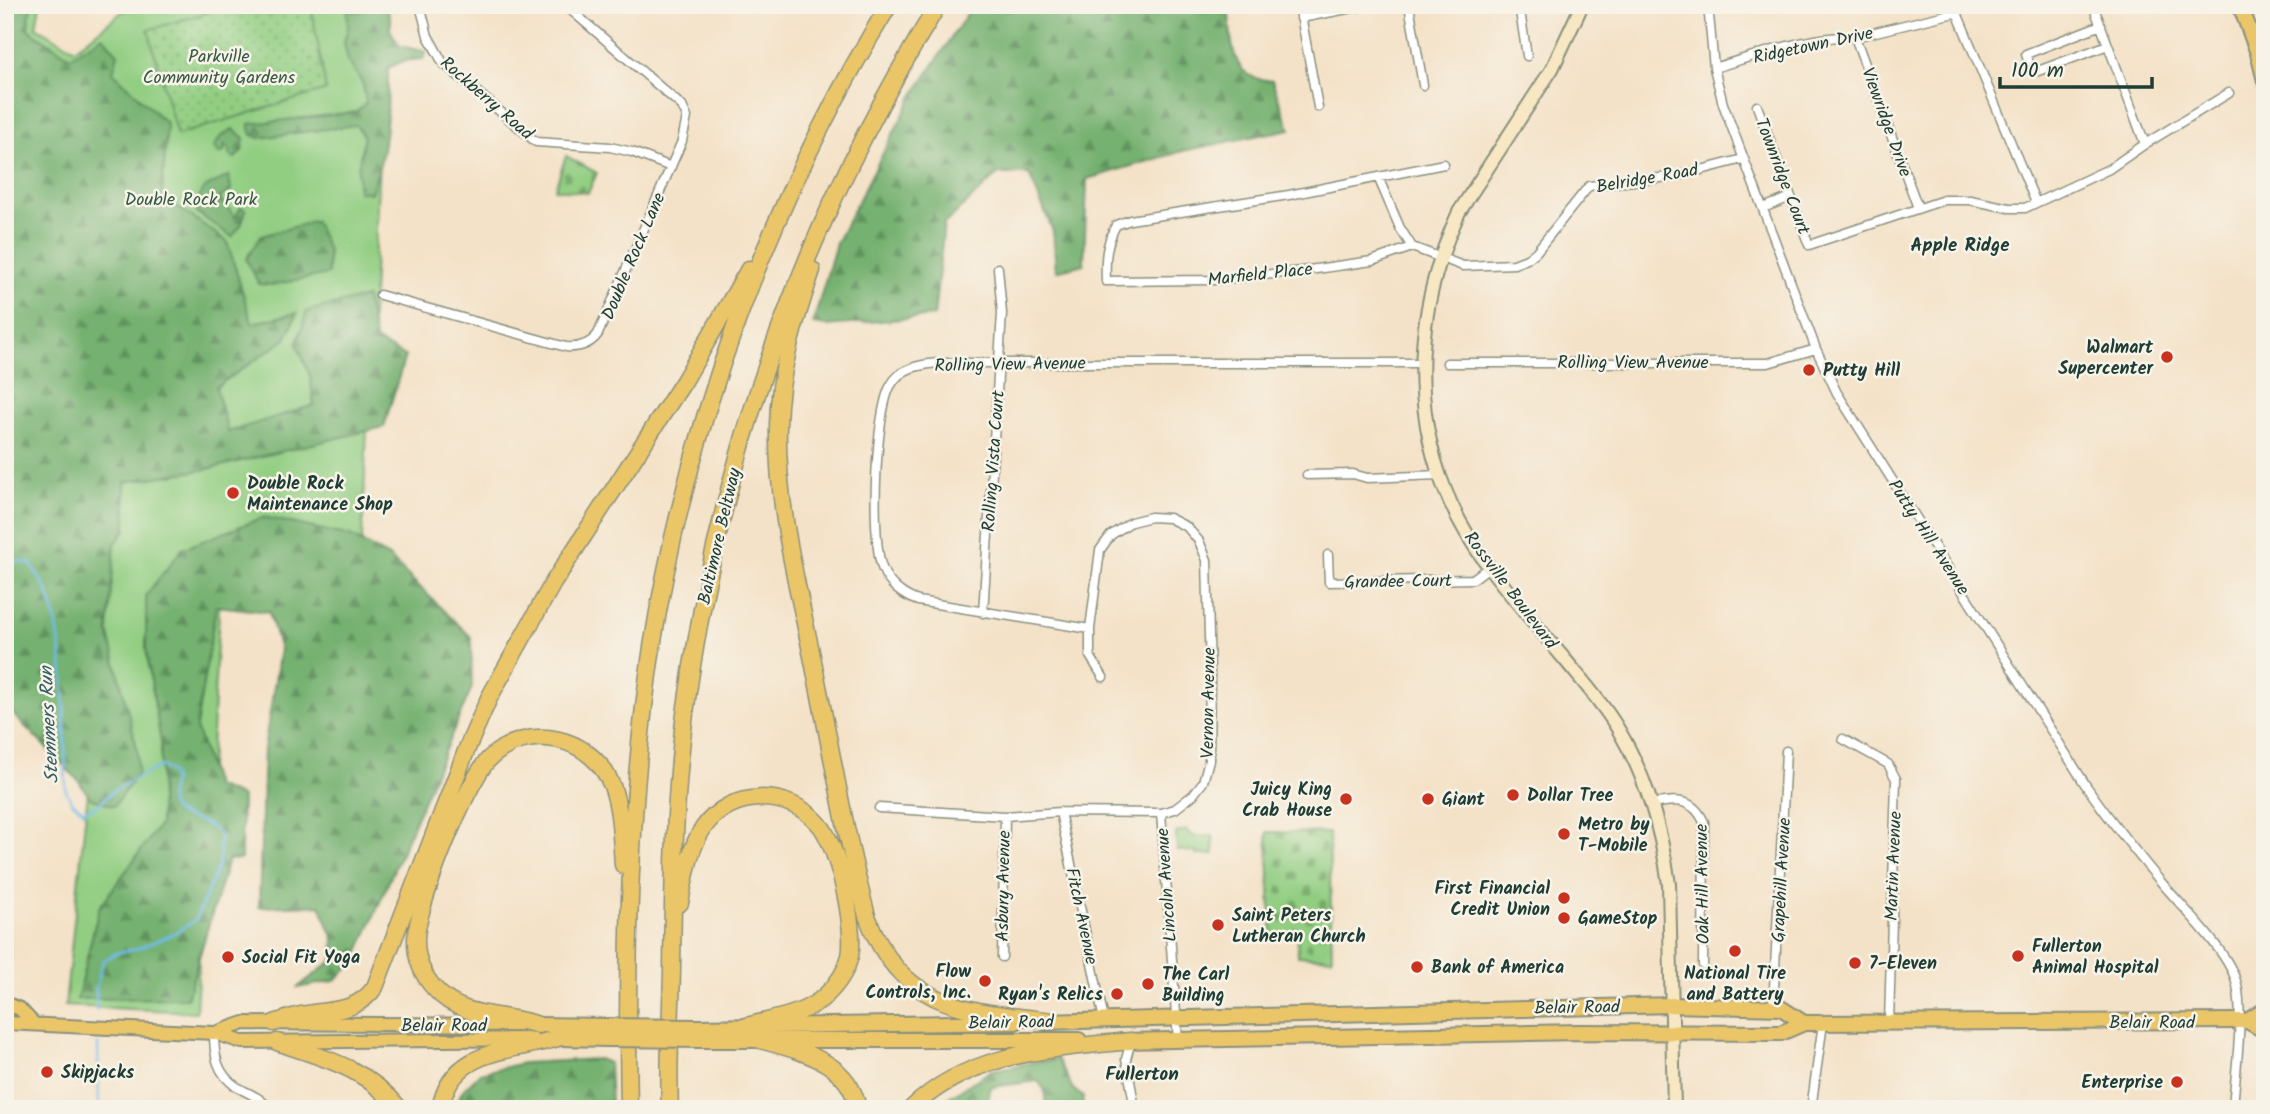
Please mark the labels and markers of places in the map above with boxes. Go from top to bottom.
place label: Walmart Supercenter [2058,334,2154,384]
marker: Walmart Supercenter [2159,349,2175,365]
place label: Putty Hill [1823,357,1900,386]
marker: Putty Hill [1801,362,1817,378]
place label: Double Rock Maintenance Shop [247,470,393,520]
marker: Double Rock Maintenance Shop [225,485,241,501]
place label: Juicy King Crab House [1242,776,1332,826]
place label: Dollar Tree [1527,782,1613,811]
place label: Giant [1442,786,1486,815]
marker: Dollar Tree [1505,787,1521,803]
marker: Juicy King Crab House [1338,791,1354,807]
marker: Giant [1420,791,1436,807]
place label: Metro by T-Mobile [1578,811,1650,861]
marker: Metro by T-Mobile [1556,826,1572,842]
place label: First Financial Credit Union [1435,875,1550,925]
marker: First Financial Credit Union [1556,890,1572,906]
place label: Saint Peters Lutheran Church [1232,902,1366,952]
place label: GameStop [1578,905,1658,934]
marker: GameStop [1556,910,1572,926]
marker: Saint Peters Lutheran Church [1210,917,1226,933]
place label: Fullerton Animal Hospital [2032,933,2159,983]
marker: National Tire and Battery [1727,943,1743,959]
place label: Social Fit Yoga [242,944,360,973]
marker: Fullerton Animal Hospital [2010,948,2026,964]
marker: Social Fit Yoga [220,949,236,965]
place label: 7-Eleven [1869,950,1937,979]
place label: Bank of America [1431,954,1564,983]
marker: 7-Eleven [1847,955,1863,971]
place label: Flow Controls, Inc. [865,958,971,1008]
marker: Bank of America [1409,959,1425,975]
place label: National Tire and Battery [1684,960,1786,1010]
place label: The Carl Building [1162,961,1229,1011]
marker: Flow Controls, Inc. [977,973,993,989]
marker: The Carl Building [1140,976,1156,992]
place label: Ryan's Relics [998,981,1104,1010]
marker: Ryan's Relics [1109,986,1125,1002]
place label: Skipjacks [61,1059,135,1088]
marker: Skipjacks [39,1064,55,1080]
place label: Enterprise [2082,1069,2163,1098]
marker: Enterprise [2169,1074,2185,1090]

